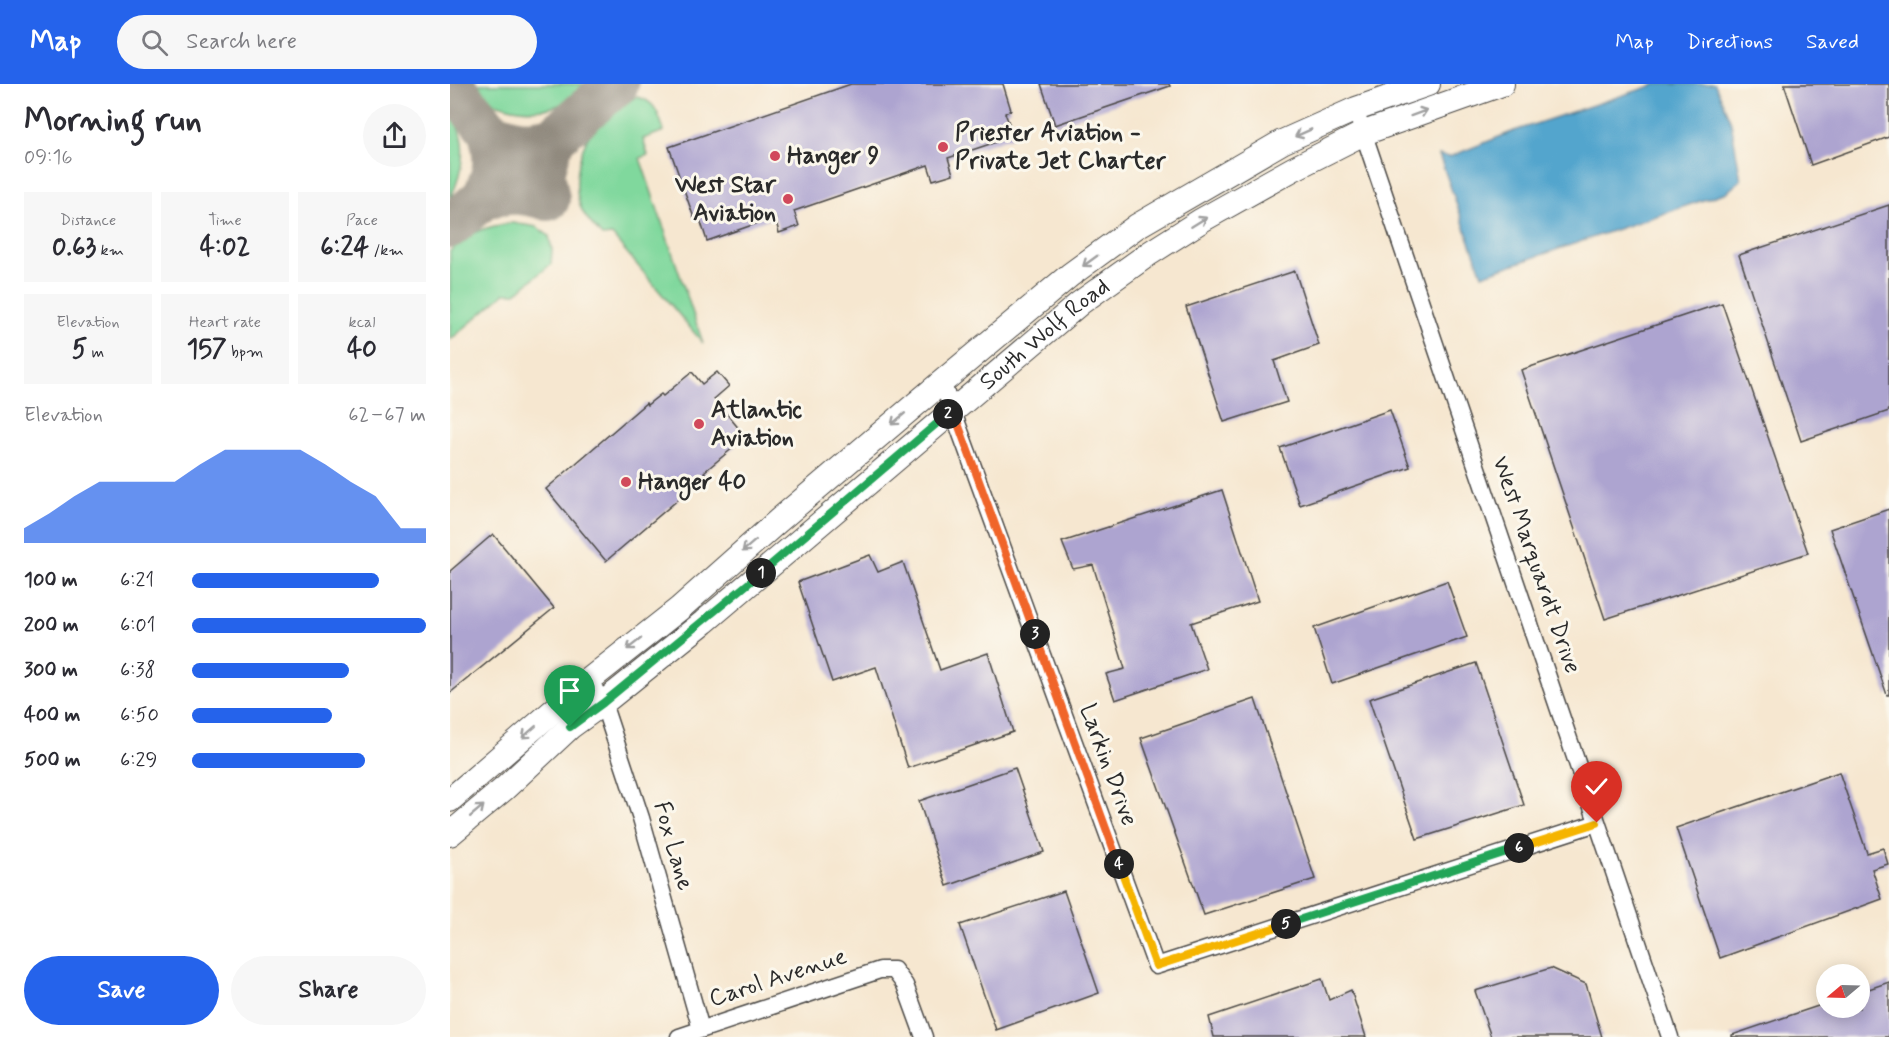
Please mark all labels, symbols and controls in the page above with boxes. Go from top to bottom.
search box [117,15,537,69]
text: Map [30,24,81,61]
icon: search [138,26,171,59]
text: Search here [186,28,297,56]
text: Map [1615,28,1654,56]
text: Directions [1687,28,1773,56]
text: Saved [1806,28,1859,56]
text: Morning run [24,99,202,143]
button: share [363,104,426,167]
one-way arrow [1409,107,1428,118]
place label: Priester Aviation - Private Jet Charter [955,118,1167,177]
one-way arrow [1294,128,1312,140]
marker: Priester Aviation - Private Jet Charter [936,140,950,154]
place label: Hanger 9 [787,141,880,175]
text: 09:16 [24,144,72,171]
marker: Hanger 9 [768,149,782,163]
place label: West Star Aviation [674,170,777,229]
marker: West Star Aviation [781,192,795,206]
text: Distance [60,210,116,231]
text: Time [208,210,242,231]
text: Pace [346,210,378,231]
one-way arrow [1190,216,1207,228]
text: 0.63 [52,231,96,265]
text: 4:02 [200,231,250,265]
text: 6:24 [320,231,369,265]
text: km [96,240,124,261]
text: /km [369,240,404,261]
one-way arrow [1082,254,1098,267]
street label: South Wolf Road [973,271,1116,397]
text: Elevation [57,312,120,333]
text: Heart rate [189,312,261,333]
text: kcal [349,312,375,333]
text: 5 [72,333,87,367]
text: 157 [187,333,227,367]
text: 40 [347,333,377,367]
text: m [87,342,104,363]
text: bpm [227,342,263,363]
place label: Atlantic Aviation [711,395,802,454]
pin: 2 [933,399,963,429]
text: Elevation [24,402,103,429]
text: 62–67 m [348,402,426,429]
text: 2 [944,403,952,424]
one-way arrow [890,413,906,426]
marker: Atlantic Aviation [692,417,706,431]
street label: West Marquardt Drive [1484,452,1588,678]
place label: Hanger 40 [638,467,746,501]
marker: Hanger 40 [619,475,633,489]
one-way arrow [742,539,757,553]
pin: 1 [746,558,776,588]
text: 1 [757,562,765,583]
text: 100 m [24,567,78,594]
text: 6:21 [120,567,154,594]
text: 200 m [24,612,79,639]
text: 6:01 [120,612,155,639]
pin: 3 [1020,619,1050,649]
text: 3 [1031,623,1039,644]
one-way arrow [626,638,642,651]
text: 300 m [24,657,78,684]
text: 6:38 [120,657,156,684]
pin [544,665,595,727]
icon: arrive [553,674,586,707]
street label: Larkin Drive [1072,700,1144,830]
text: 400 m [24,702,80,729]
text: 6:50 [120,702,159,729]
one-way arrow [522,725,537,739]
text: 500 m [24,747,81,774]
text: 6:29 [120,747,157,774]
pin [1571,761,1622,823]
icon: check [1580,770,1613,803]
street label: Fox Lane [646,798,700,894]
one-way arrow [469,804,484,818]
pin: 6 [1504,833,1534,863]
text: 6 [1515,837,1523,858]
pin: 4 [1104,849,1134,879]
text: 4 [1114,853,1124,874]
pin: 5 [1271,909,1301,939]
text: 5 [1281,913,1291,934]
street label: Carol Avenue [705,941,851,1015]
button: Save [24,956,219,1025]
button: Share [231,956,426,1025]
north arrow [1816,964,1870,1018]
map controls [1816,964,1870,1018]

